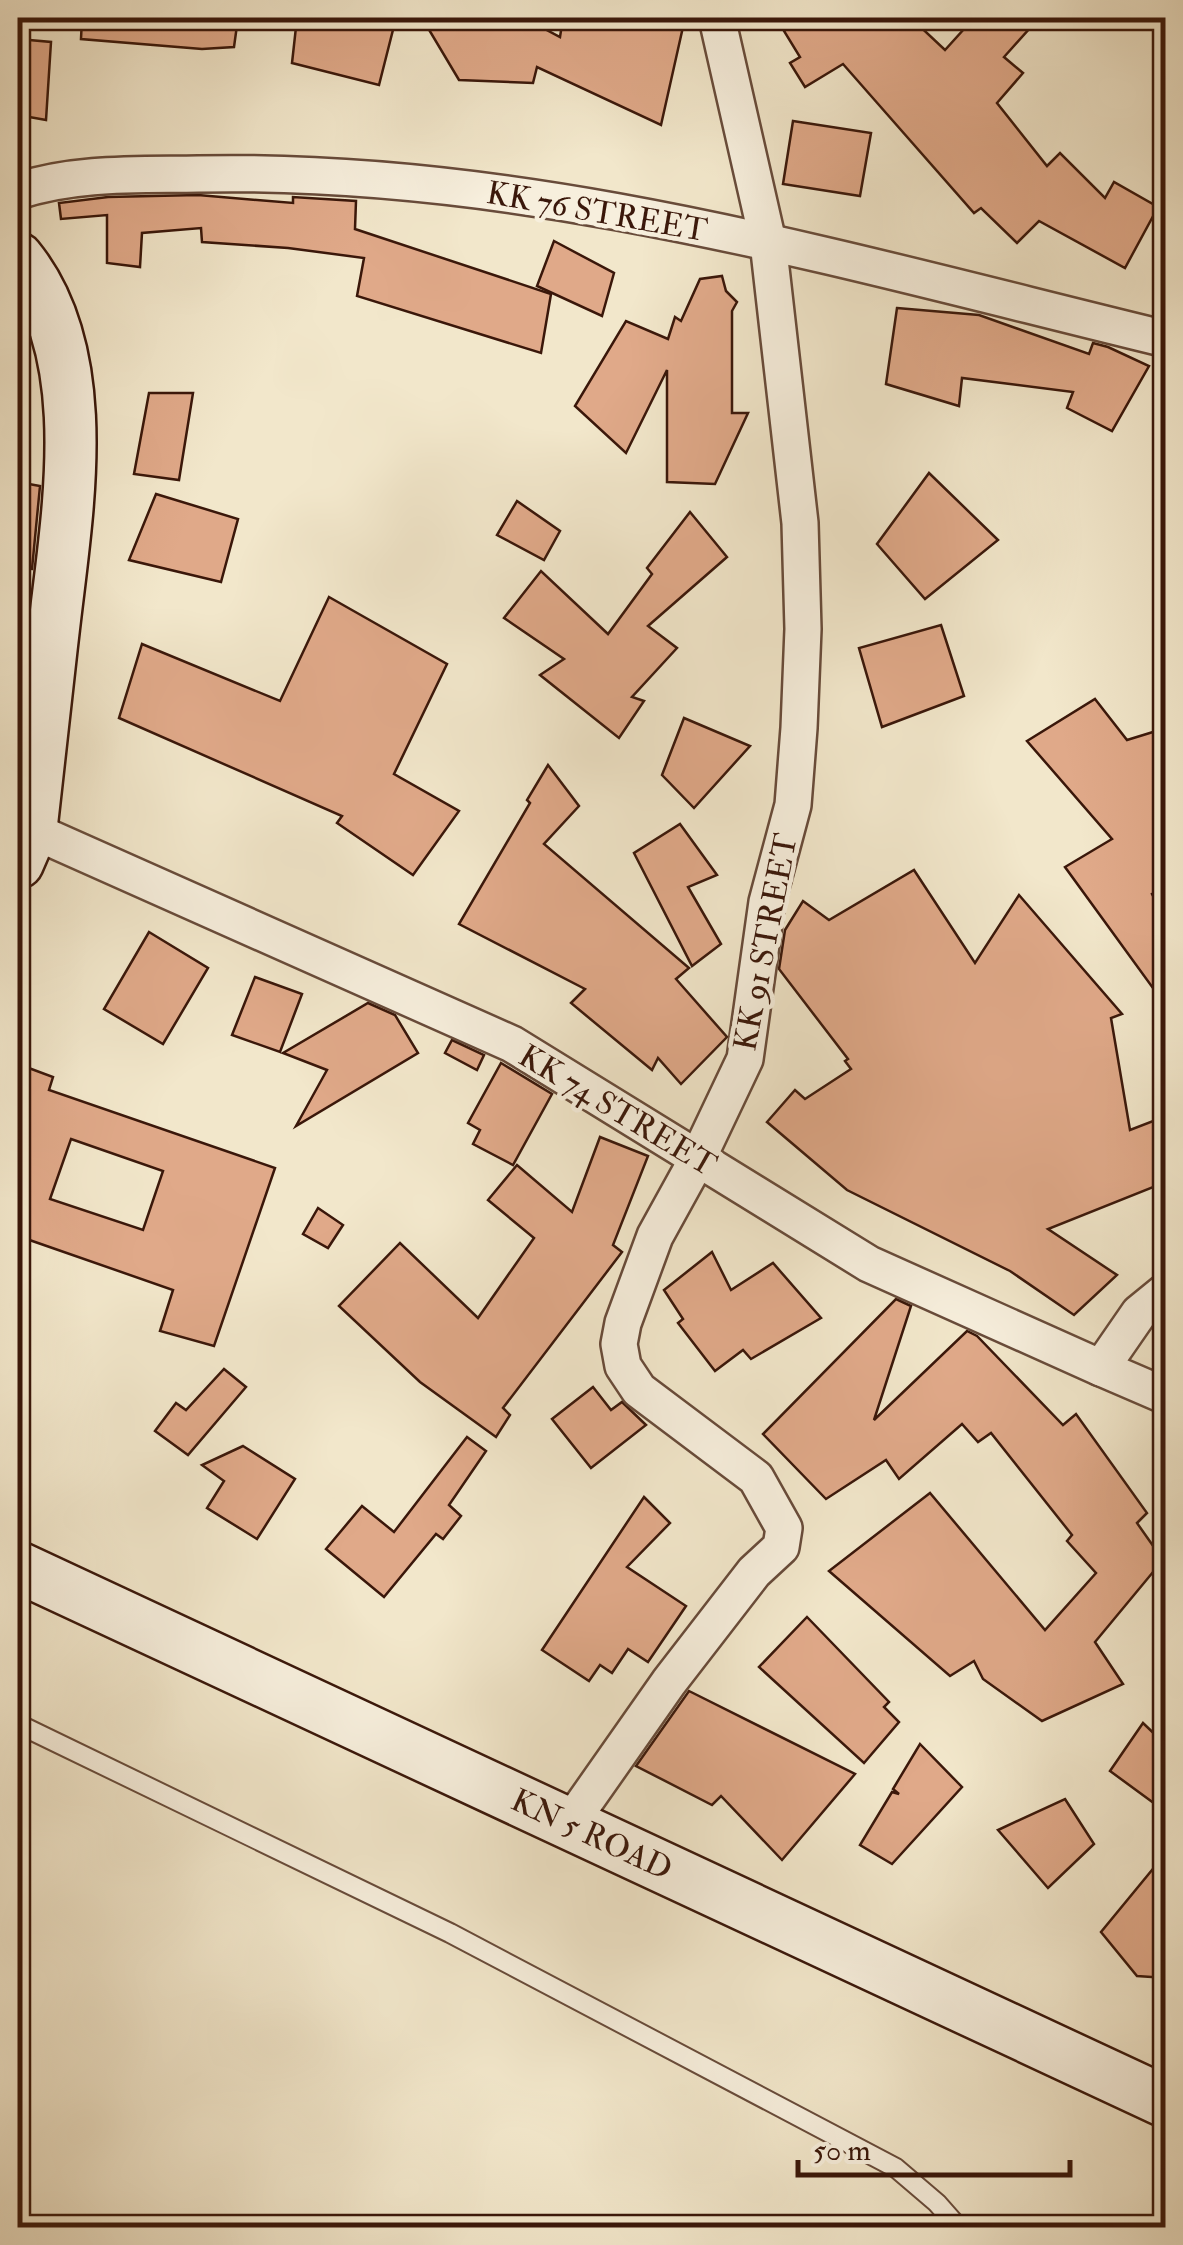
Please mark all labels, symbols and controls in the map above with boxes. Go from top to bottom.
street label: KK 76 STREET [483,173,710,251]
street label: KK 91 STREET [725,830,807,1054]
street label: KK 74 STREET [511,1036,724,1186]
street label: KN 5 ROAD [505,1780,678,1890]
scale bar [798,2115,1070,2177]
text: 50 m [813,2132,871,2169]

